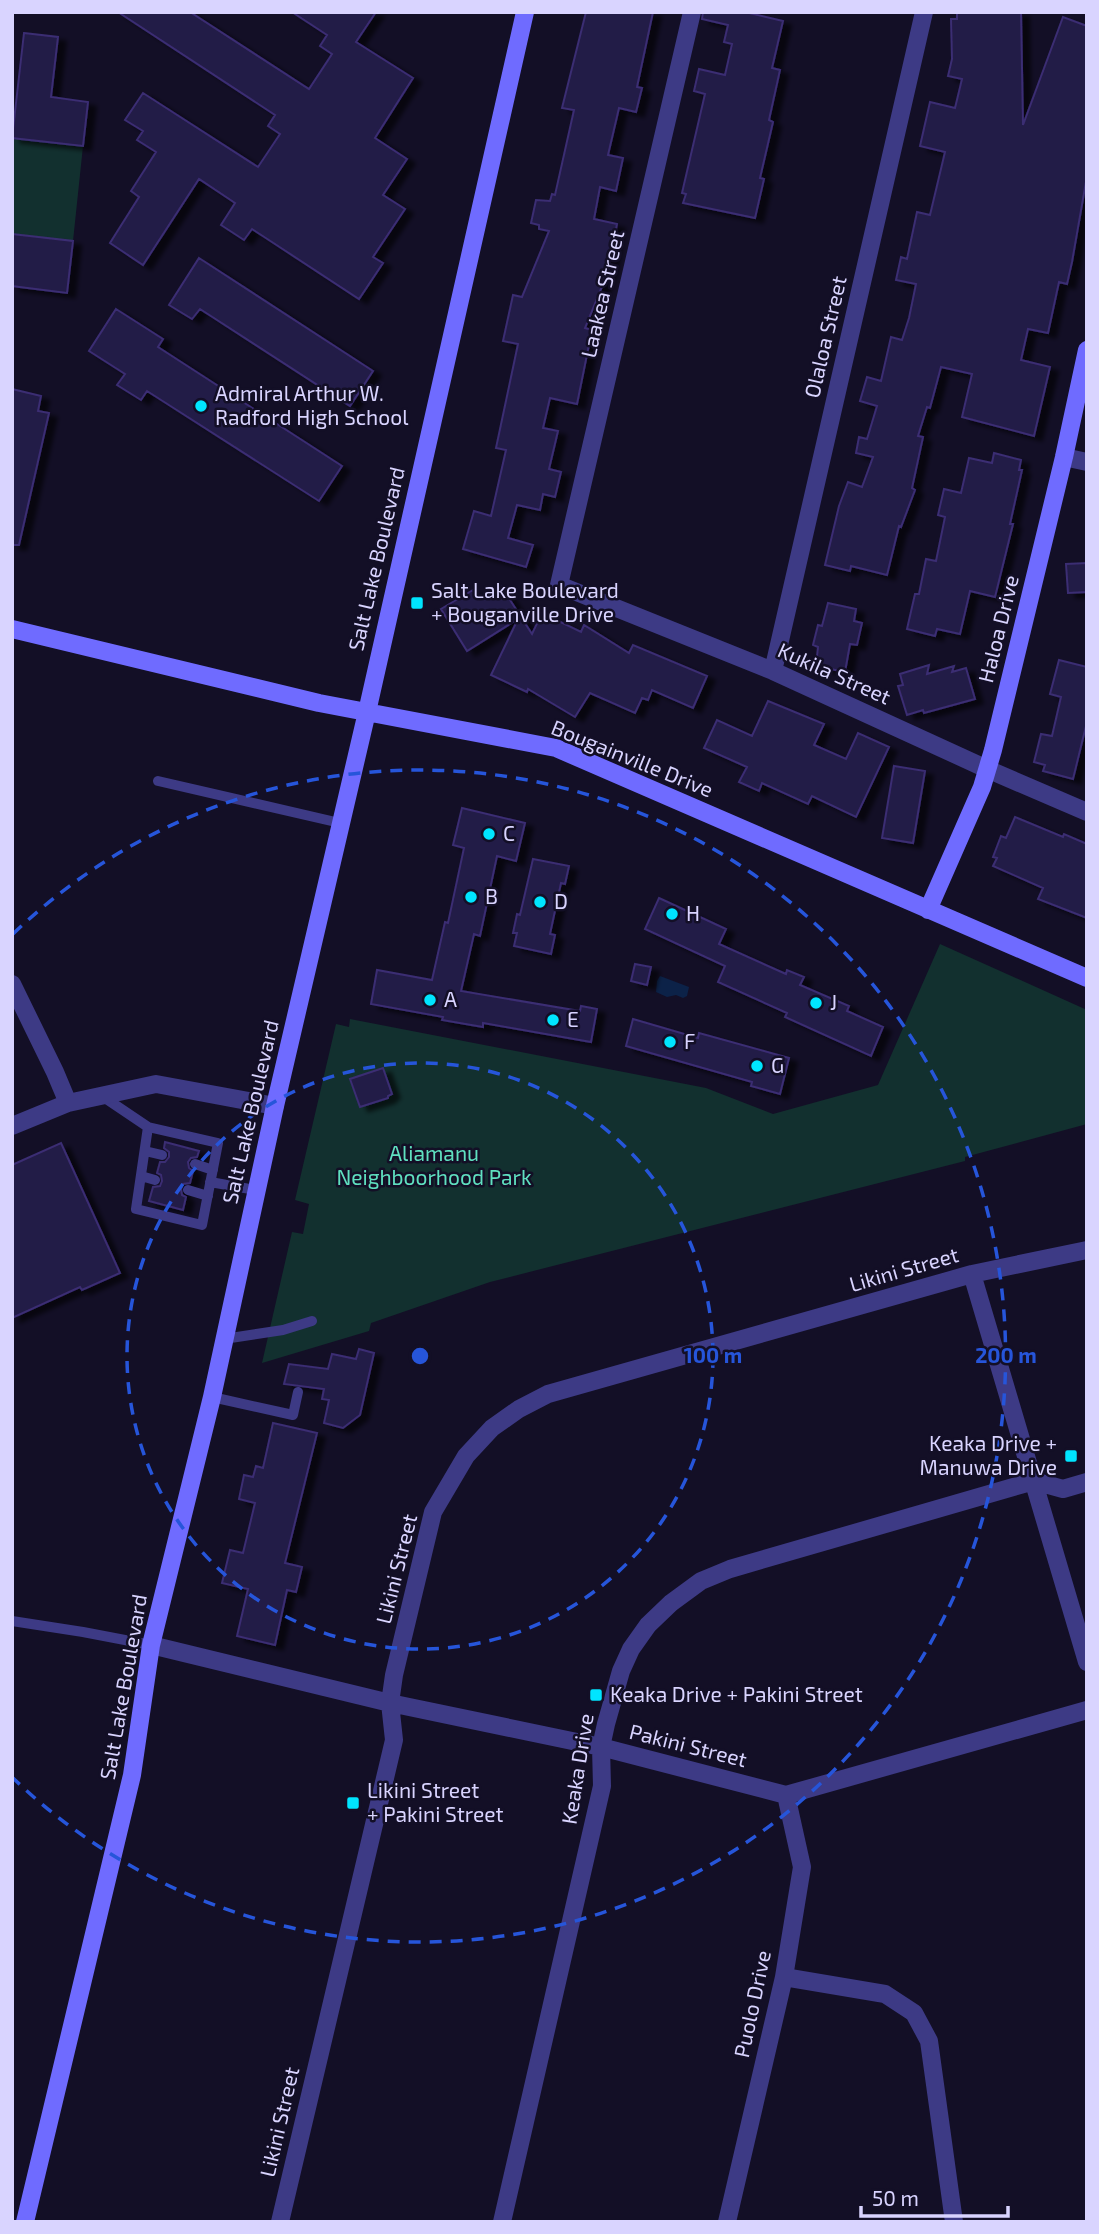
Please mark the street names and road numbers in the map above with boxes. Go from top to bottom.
street label: Laakea Street [575,227,628,360]
street label: Olaloa Street [798,273,851,400]
street label: Salt Lake Boulevard [342,464,409,653]
street label: Haloa Drive [972,572,1023,685]
street label: Kukila Street [774,637,895,709]
street label: Bougainville Drive [548,714,717,801]
street label: Salt Lake Boulevard [216,1017,283,1206]
street label: Likini Street [846,1241,961,1296]
street label: Likini Street [370,1511,421,1626]
street label: Salt Lake Boulevard [94,1592,151,1781]
street label: Keaka Drive [555,1712,598,1826]
street label: Pakini Street [627,1718,750,1771]
street label: Puolo Drive [728,1948,775,2060]
street label: Likini Street [254,2064,303,2179]

